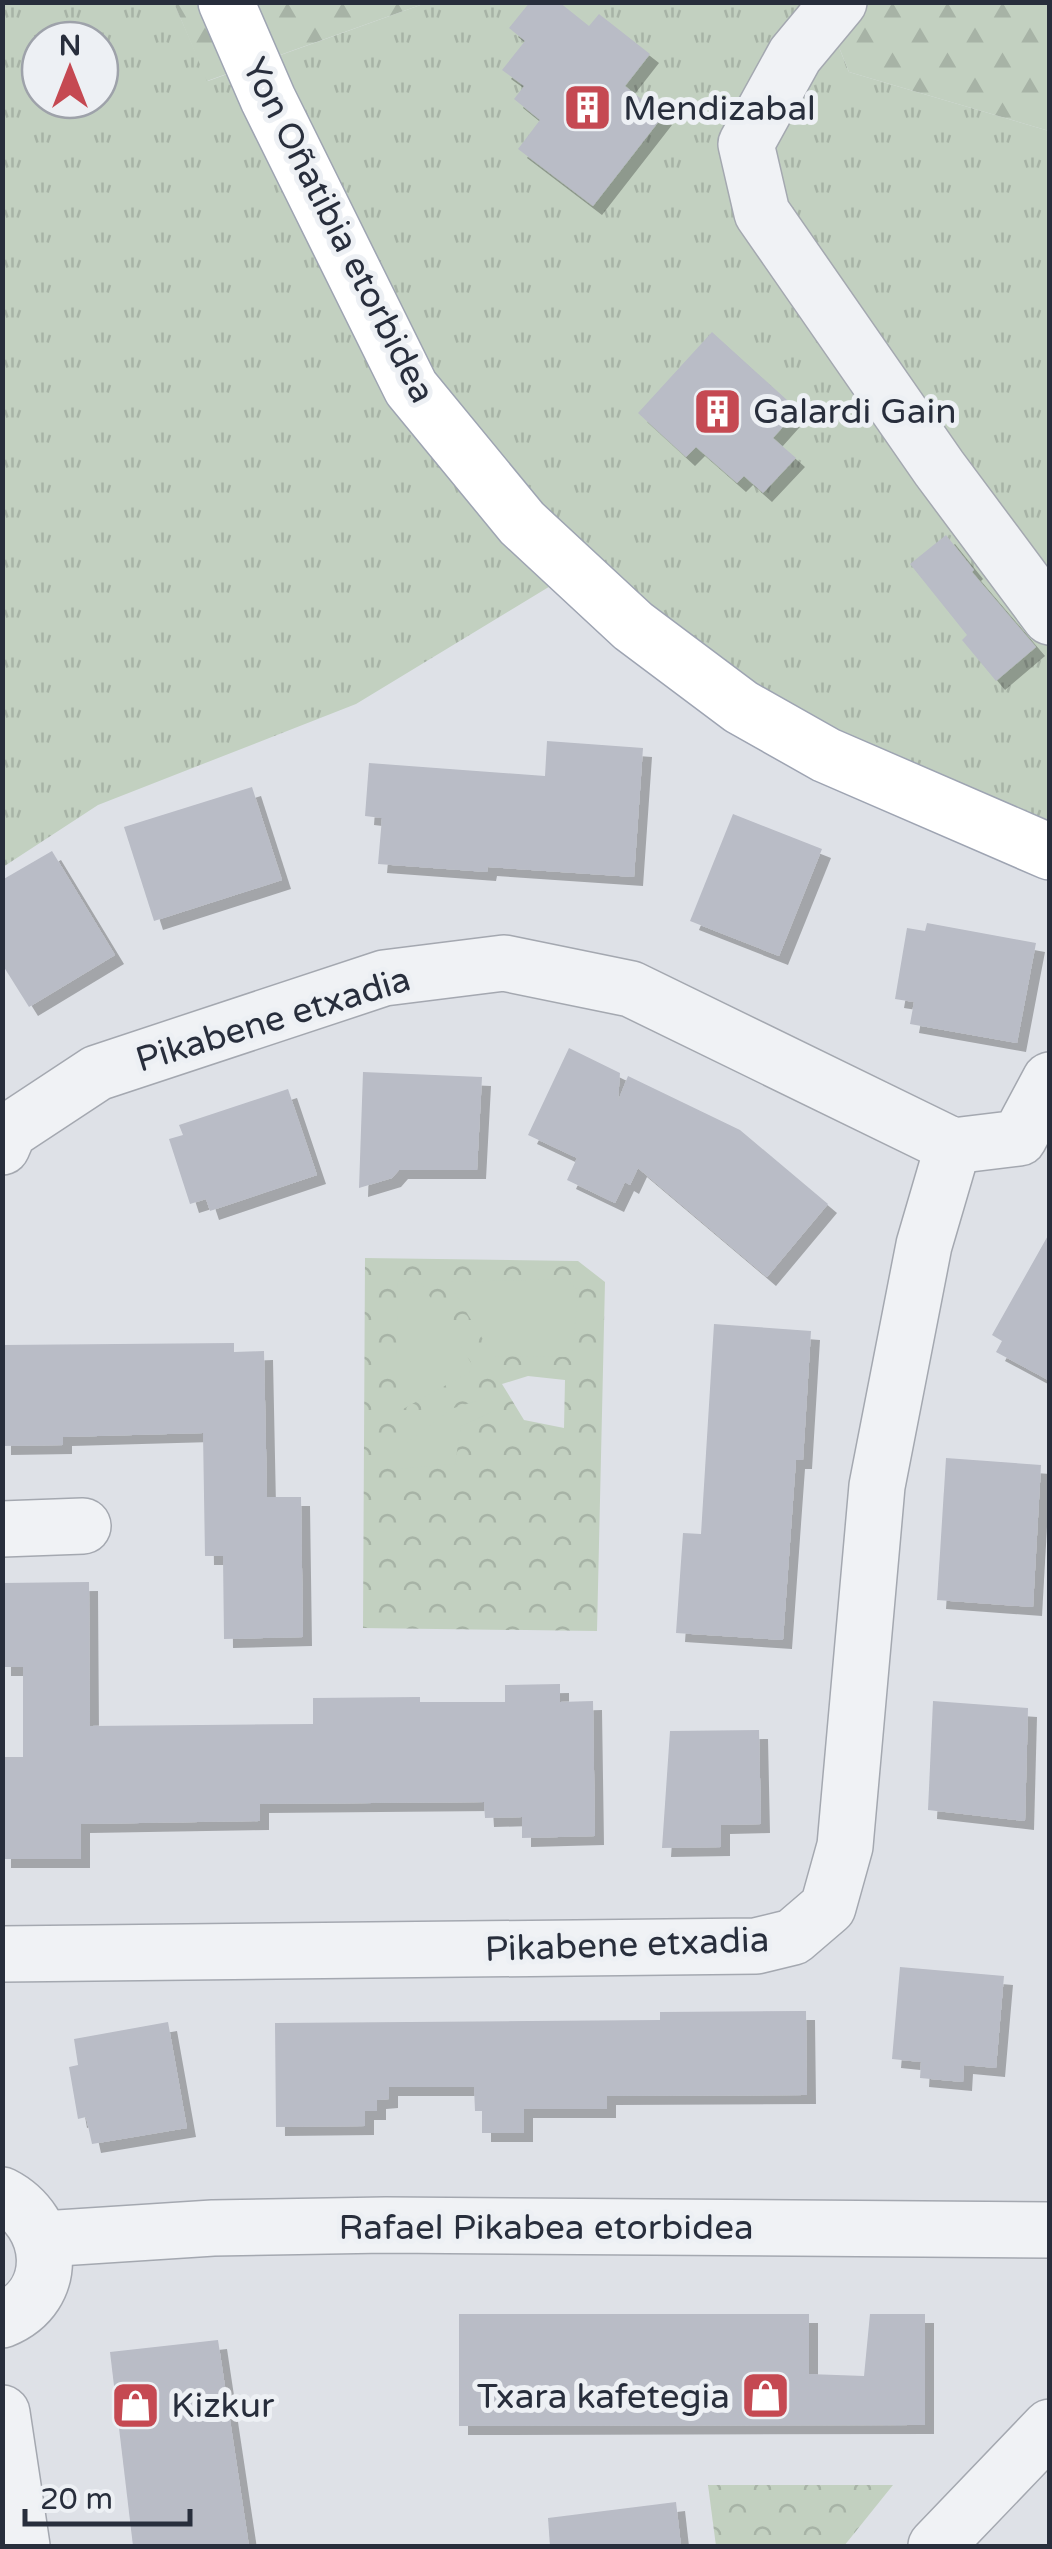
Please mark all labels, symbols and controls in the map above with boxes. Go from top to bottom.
north arrow [20,20,120,120]
text: N [59,29,81,63]
street label: Yon Oñatibia etorbidea [233,51,443,410]
building icon: Mendizabal [562,82,614,134]
place label: Mendizabal [623,88,816,130]
building icon: Galardi Gain [692,385,744,437]
place label: Galardi Gain [753,391,957,433]
street label: Pikabene etxadia [131,958,416,1082]
street label: Pikabene etxadia [484,1919,770,1971]
street label: Rafael Pikabea etorbidea [338,2207,754,2249]
shop icon: Txara kafetegia [739,2370,791,2422]
place label: Txara kafetegia [477,2376,730,2418]
shop icon: Kizkur [110,2379,162,2431]
place label: Kizkur [171,2385,275,2427]
scale bar [25,2464,190,2526]
text: 20 m [40,2481,113,2518]

